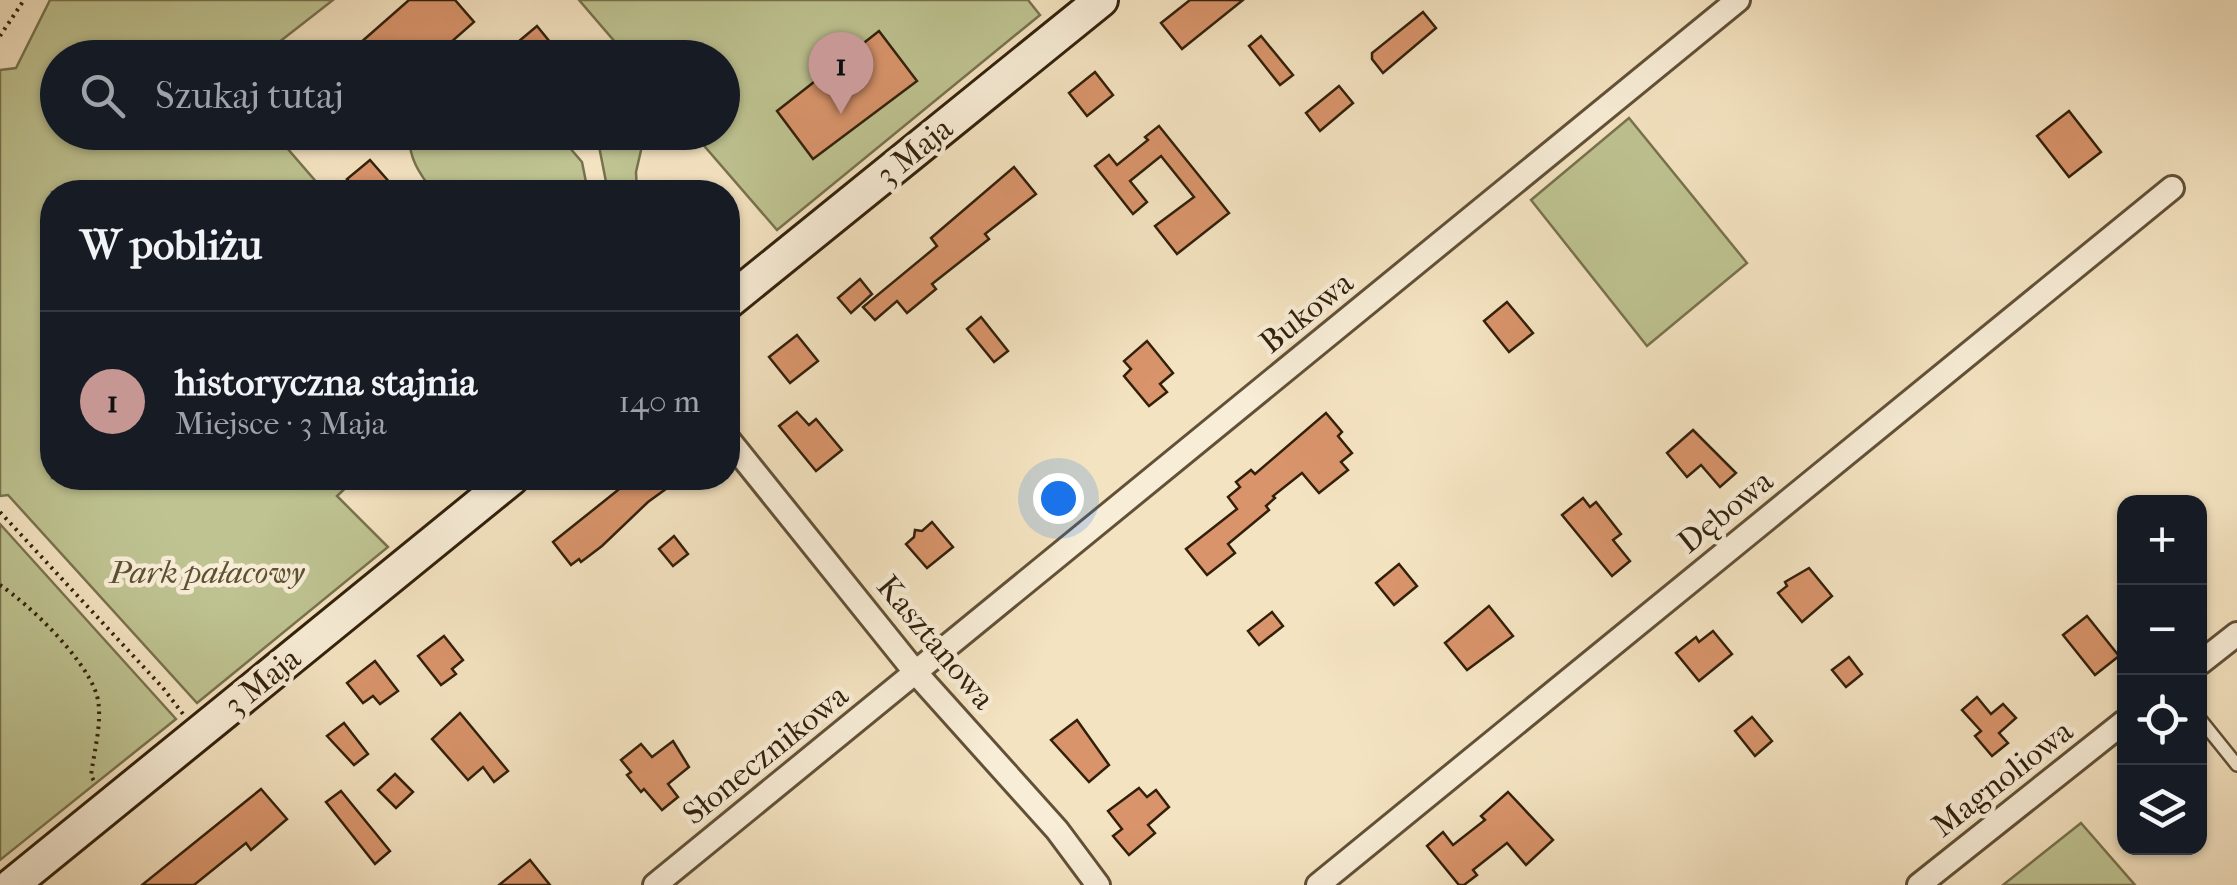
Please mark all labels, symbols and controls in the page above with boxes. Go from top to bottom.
pin: 1 [808,32,874,114]
search box [40,40,740,150]
icon: search [75,68,130,123]
text: Szukaj tutaj [155,73,344,118]
street label: 3 Maja [869,109,961,193]
text: W pobliżu [80,221,262,270]
street label: Bukowa [1252,263,1361,361]
text: historyczna stajnia [175,360,477,405]
text: 1 [107,383,118,420]
text: 140 m [619,383,700,420]
text: Miejsce · 3 Maja [175,405,387,442]
street label: Dębowa [1671,461,1782,561]
your location [1033,473,1084,524]
map controls [2117,495,2207,855]
button: + [2117,495,2207,585]
park label: Park pałacowy [108,554,305,591]
street label: Kasztanowa [869,568,1003,718]
button: − [2117,585,2207,675]
street label: 3 Maja [217,639,309,723]
button: locate [2117,675,2207,765]
street label: Słonecznikowa [675,676,856,832]
street label: Magnoliowa [1925,711,2081,845]
button: layers [2117,765,2207,855]

